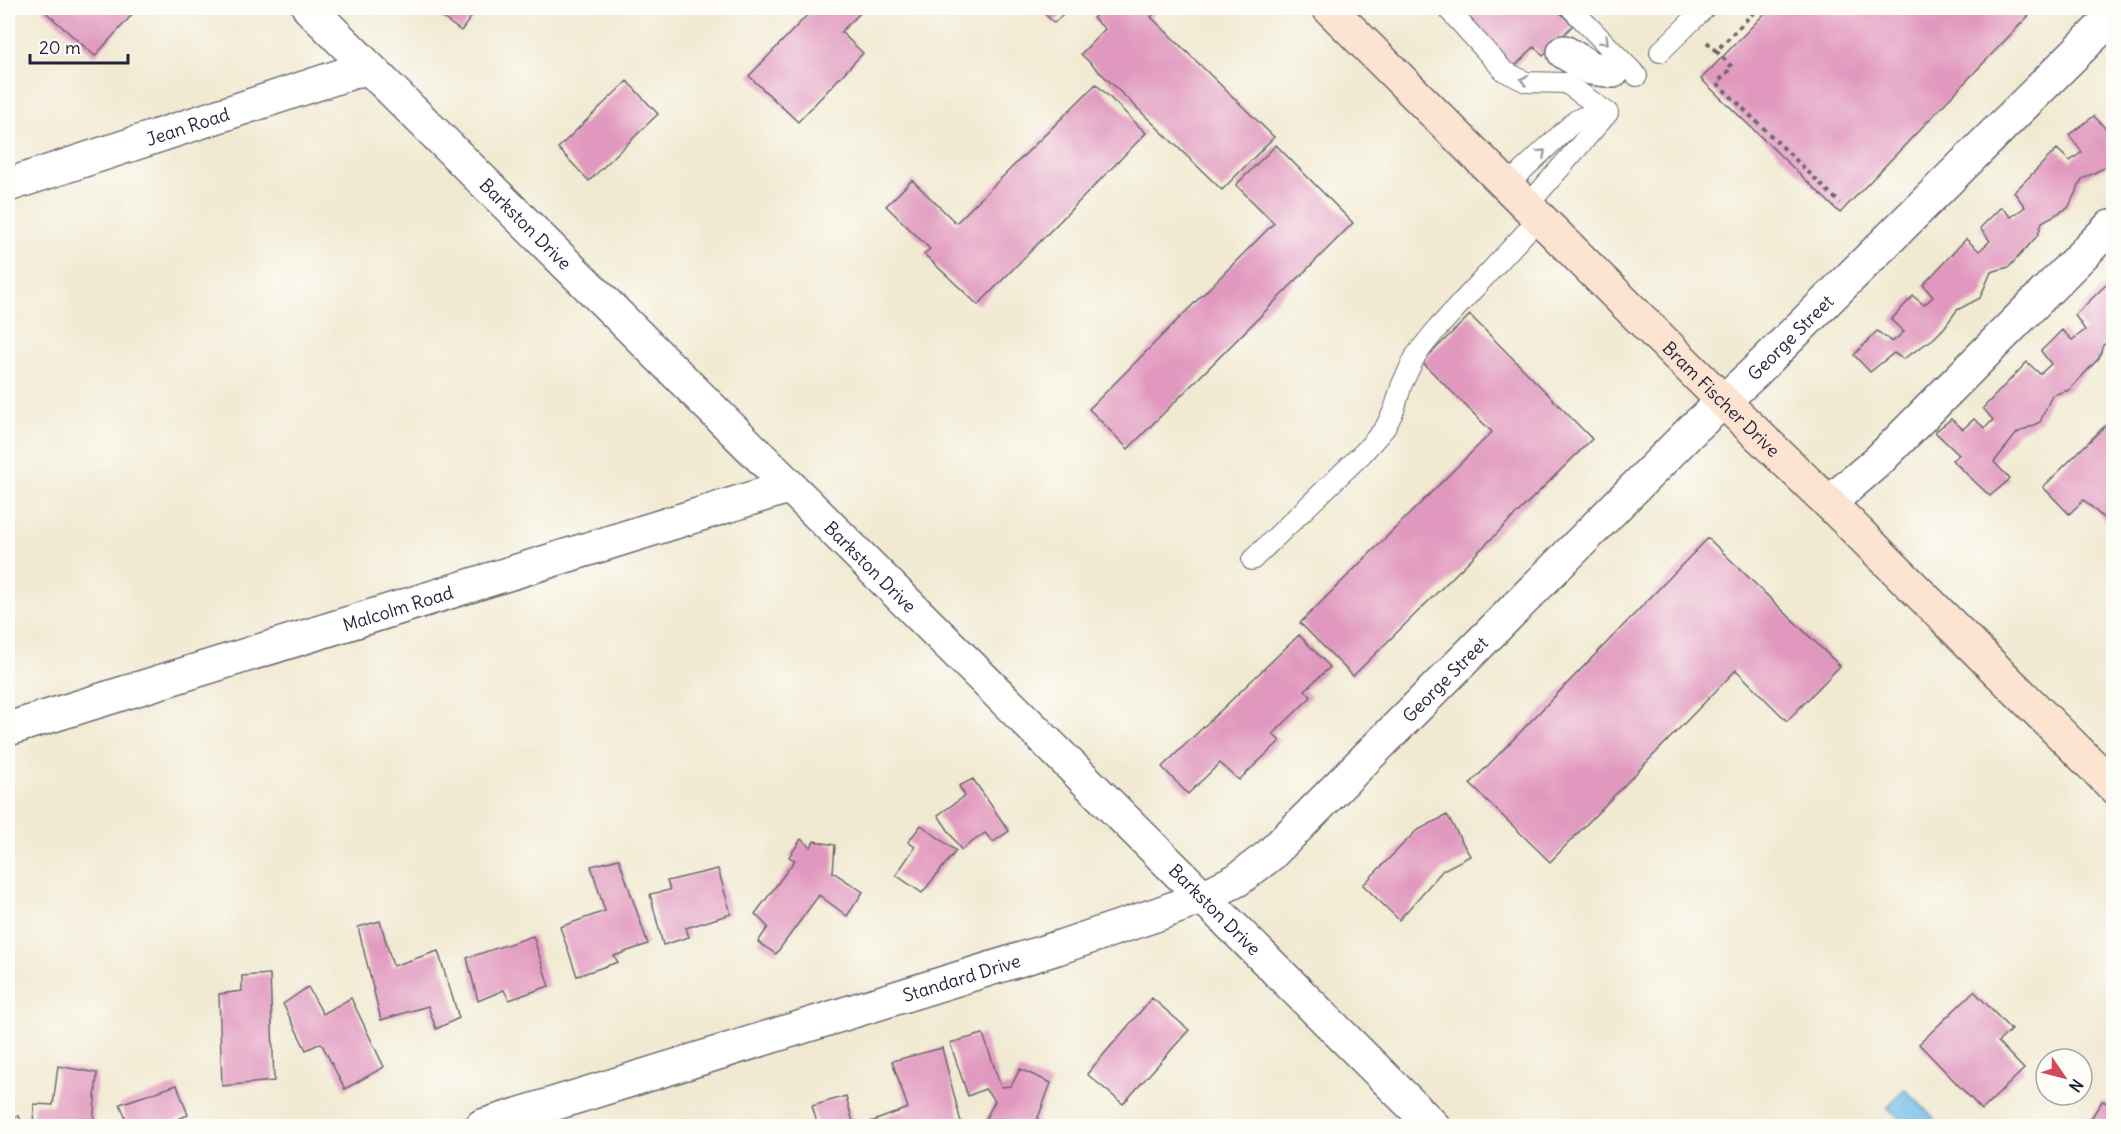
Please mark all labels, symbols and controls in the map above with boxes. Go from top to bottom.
scale bar [30,27,128,65]
one-way arrow [1597,34,1608,45]
text: 20 m [39,36,81,59]
one-way arrow [1519,75,1529,88]
street label: Jean Road [143,102,232,150]
one-way arrow [1535,149,1546,160]
street label: Barkston Drive [475,173,577,274]
street label: George Street [1742,289,1838,385]
street label: Bram Fischer Drive [1658,336,1785,461]
street label: Barkston Drive [820,516,921,617]
street label: Malcolm Road [340,580,456,636]
street label: George Street [1397,631,1492,727]
street label: Barkston Drive [1164,859,1266,960]
street label: Standard Drive [900,949,1023,1007]
north arrow [2034,1047,2094,1107]
text: N [2065,1075,2088,1096]

